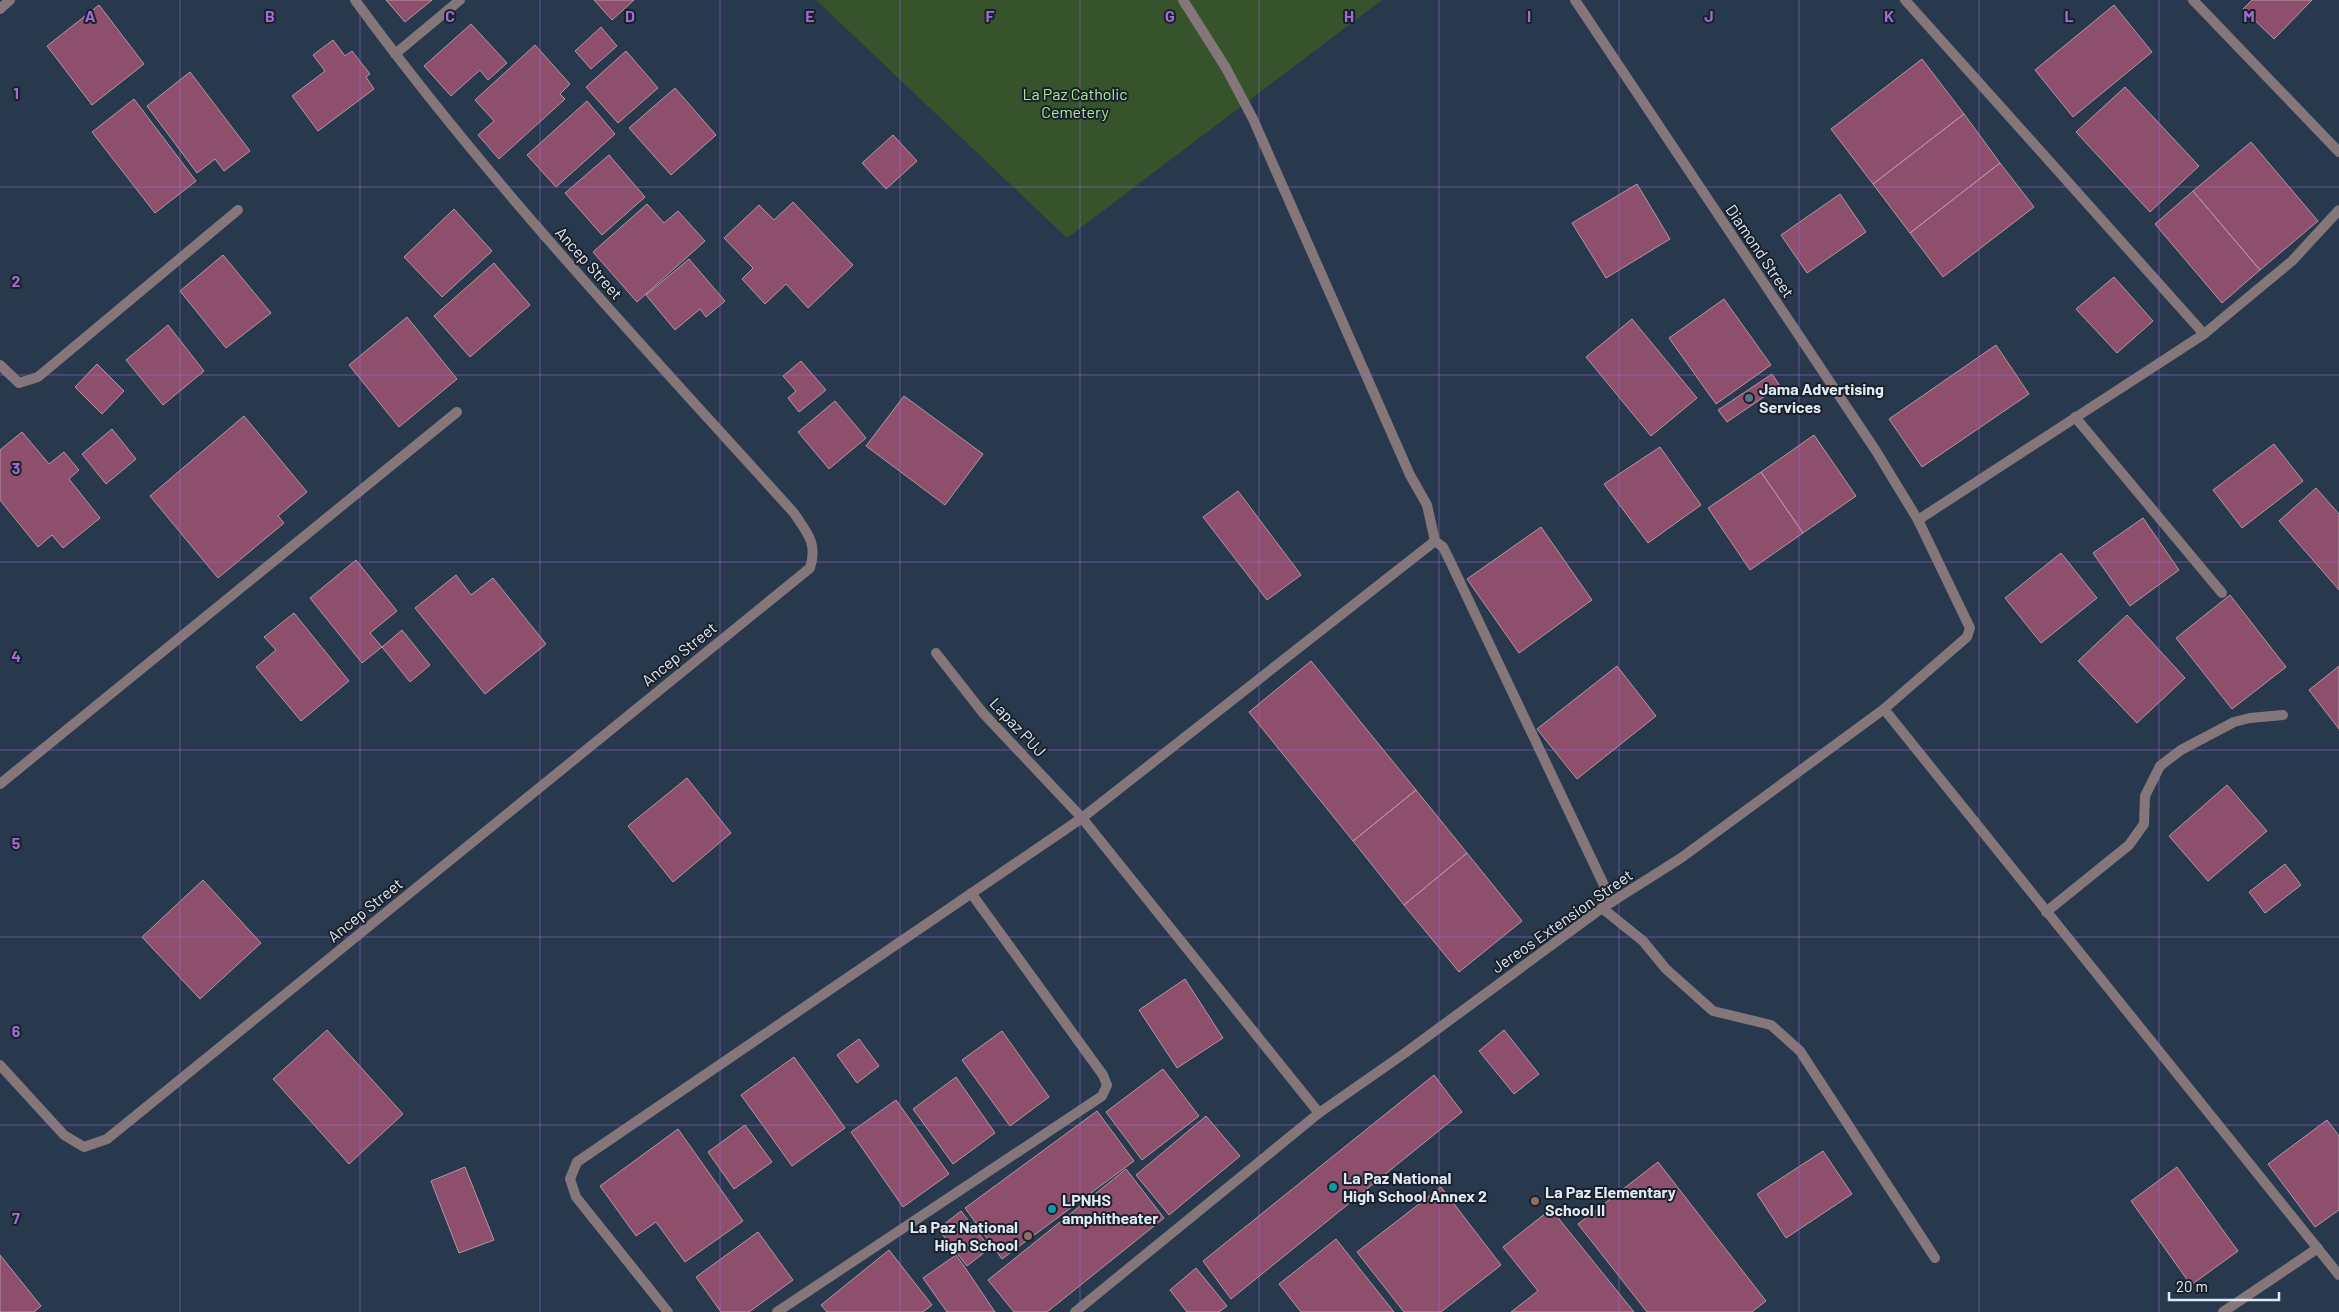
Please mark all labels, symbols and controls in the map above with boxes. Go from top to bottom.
text: A [85,6,96,25]
text: B [265,6,275,25]
text: C [445,6,455,25]
text: D [625,6,635,25]
text: E [805,6,815,25]
text: F [986,6,995,25]
text: G [1165,6,1175,25]
text: H [1344,6,1354,25]
text: I [1527,6,1531,25]
text: J [1704,6,1714,25]
text: K [1884,6,1894,25]
text: L [2064,6,2074,25]
text: M [2243,6,2255,25]
text: 1 [13,83,19,102]
park label: La Paz Catholic Cemetery [1022,84,1128,121]
street label: Diamond Street [1722,201,1799,301]
street label: Ancep Street [552,223,627,303]
text: 2 [12,271,21,290]
place label: Jama Advertising Services [1759,379,1884,416]
marker: Jama Advertising Services [1743,392,1755,404]
text: 3 [12,458,20,477]
street label: Ancep Street [637,618,720,690]
text: 4 [11,646,21,665]
street label: Lapaz PUJ [986,693,1050,760]
text: 5 [12,833,21,852]
street label: Jereos Extension Street [1488,865,1636,976]
street label: Ancep Street [323,874,406,946]
text: 6 [12,1021,21,1040]
place label: La Paz National High School Annex 2 [1343,1168,1487,1205]
marker: La Paz National High School Annex 2 [1327,1181,1339,1193]
place label: La Paz Elementary School II [1545,1182,1676,1219]
place label: LPNHS amphitheater [1062,1190,1158,1227]
marker: La Paz Elementary School II [1529,1195,1541,1207]
marker: LPNHS amphitheater [1046,1203,1058,1215]
text: 7 [12,1208,20,1227]
place label: La Paz National High School [910,1217,1018,1254]
marker: La Paz National High School [1022,1230,1034,1242]
scale bar [2169,1270,2279,1302]
text: 20 m [2176,1277,2208,1295]

